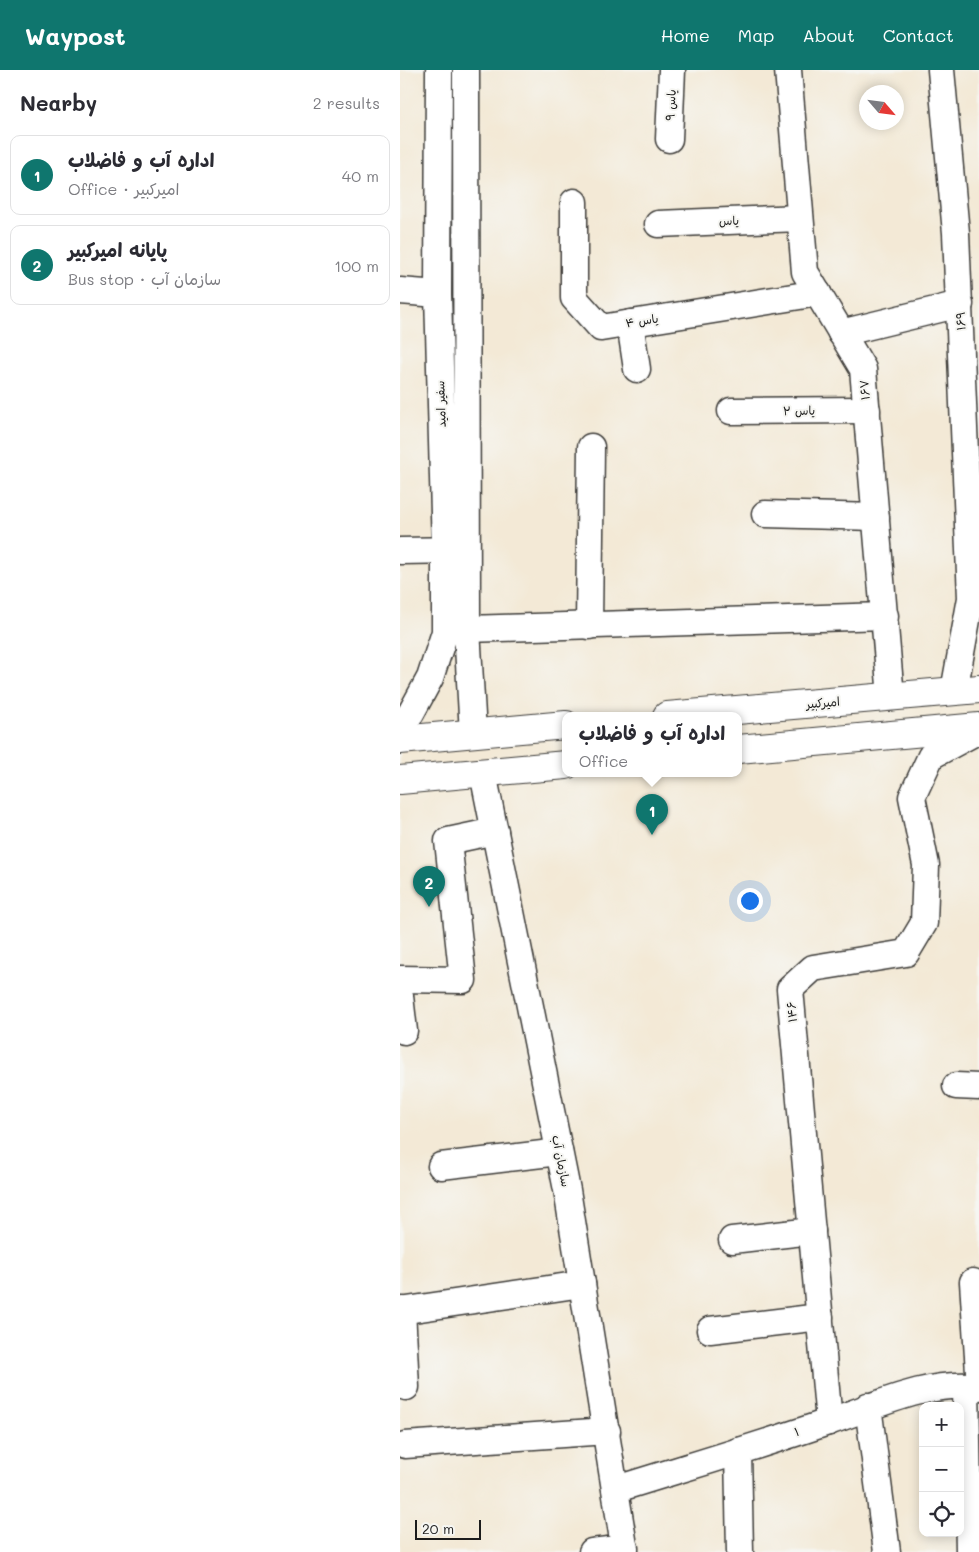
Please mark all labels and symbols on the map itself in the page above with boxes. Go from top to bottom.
north arrow [859,85,904,130]
street label: یاس ۹ [661,89,679,121]
street label: یاس [719,212,739,228]
street label: یاس ۴ [624,310,659,331]
street label: ۱۶۹ [952,311,968,331]
street label: ۱۶۷ [855,379,873,401]
street label: سفیر امید [431,380,449,428]
street label: یاس ۲ [783,402,815,418]
street label: امیرکبیر [804,693,841,713]
pin: 1 [636,794,668,835]
pin: 2 [413,866,445,907]
your location [737,888,763,914]
street label: ۱۴۶ [782,1001,800,1023]
street label: سازمان آب [548,1133,575,1188]
street label: ۱ [792,1423,801,1439]
scale bar [415,1517,481,1540]

